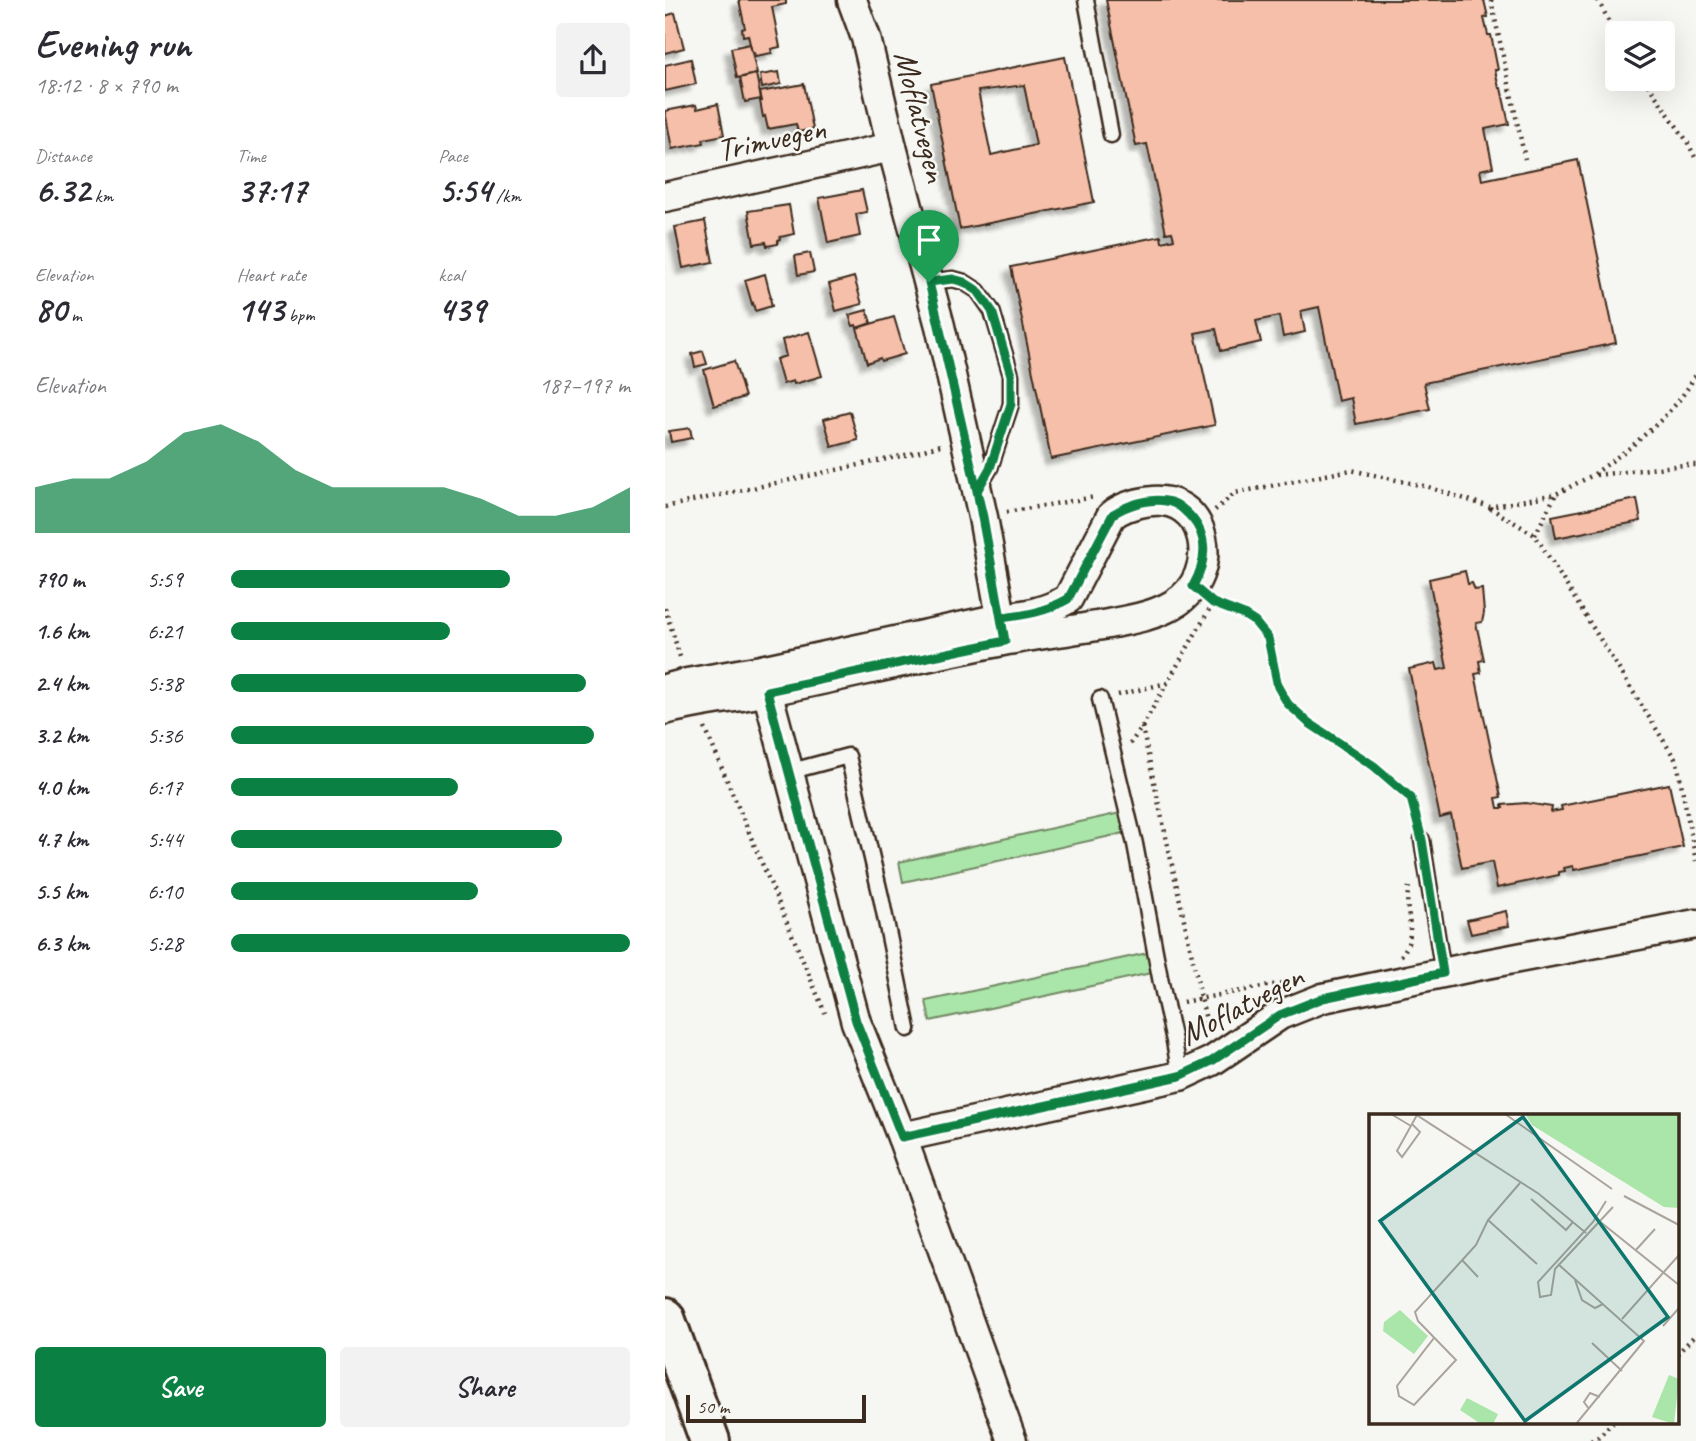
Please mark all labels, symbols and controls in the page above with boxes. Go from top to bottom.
text: Evening run [35,21,191,68]
map controls [1605,21,1675,91]
button: layers [1605,21,1675,91]
button: share [556,23,630,97]
street label: Moflatvegen [884,46,958,187]
text: 18:12 · 8 × 790 m [35,71,178,100]
street label: Trimvegen [713,107,829,171]
text: Distance [35,144,92,168]
text: Time [237,144,266,168]
text: Pace [438,144,468,168]
text: 6.32 [35,168,90,213]
text: 37:17 [237,168,306,213]
text: 5:54 [438,168,491,213]
text: km [90,184,113,208]
text: /km [491,184,521,208]
pin [899,210,959,282]
icon: arrive [910,221,948,259]
text: Elevation [35,263,93,287]
text: Heart rate [237,263,306,287]
text: kcal [438,263,463,287]
text: 80 [35,287,67,332]
text: 143 [237,287,284,332]
text: 439 [438,287,485,332]
text: m [67,303,82,327]
text: bpm [284,303,315,327]
text: Elevation [35,371,106,400]
text: 187–197 m [539,371,630,400]
text: 790 m [35,565,84,594]
text: 5:59 [147,565,183,594]
text: 1.6 km [35,617,89,646]
text: 6:21 [147,617,183,646]
text: 2.4 km [35,669,89,698]
text: 5:38 [147,669,183,698]
text: 3.2 km [35,721,89,750]
text: 5:36 [147,721,183,750]
text: 4.0 km [35,773,89,802]
text: 6:17 [147,773,183,802]
text: 4.7 km [35,825,88,854]
text: 5:44 [147,825,183,854]
text: 5.5 km [35,877,88,906]
text: 6:10 [147,877,183,906]
text: 6.3 km [35,929,89,958]
text: 5:28 [147,929,183,958]
street label: Moflatvegen [1173,954,1311,1055]
inset map [1369,1114,1679,1424]
button: Save [35,1347,326,1427]
button: Share [340,1347,630,1427]
scale bar [686,1392,866,1424]
text: 50 m [697,1395,729,1419]

